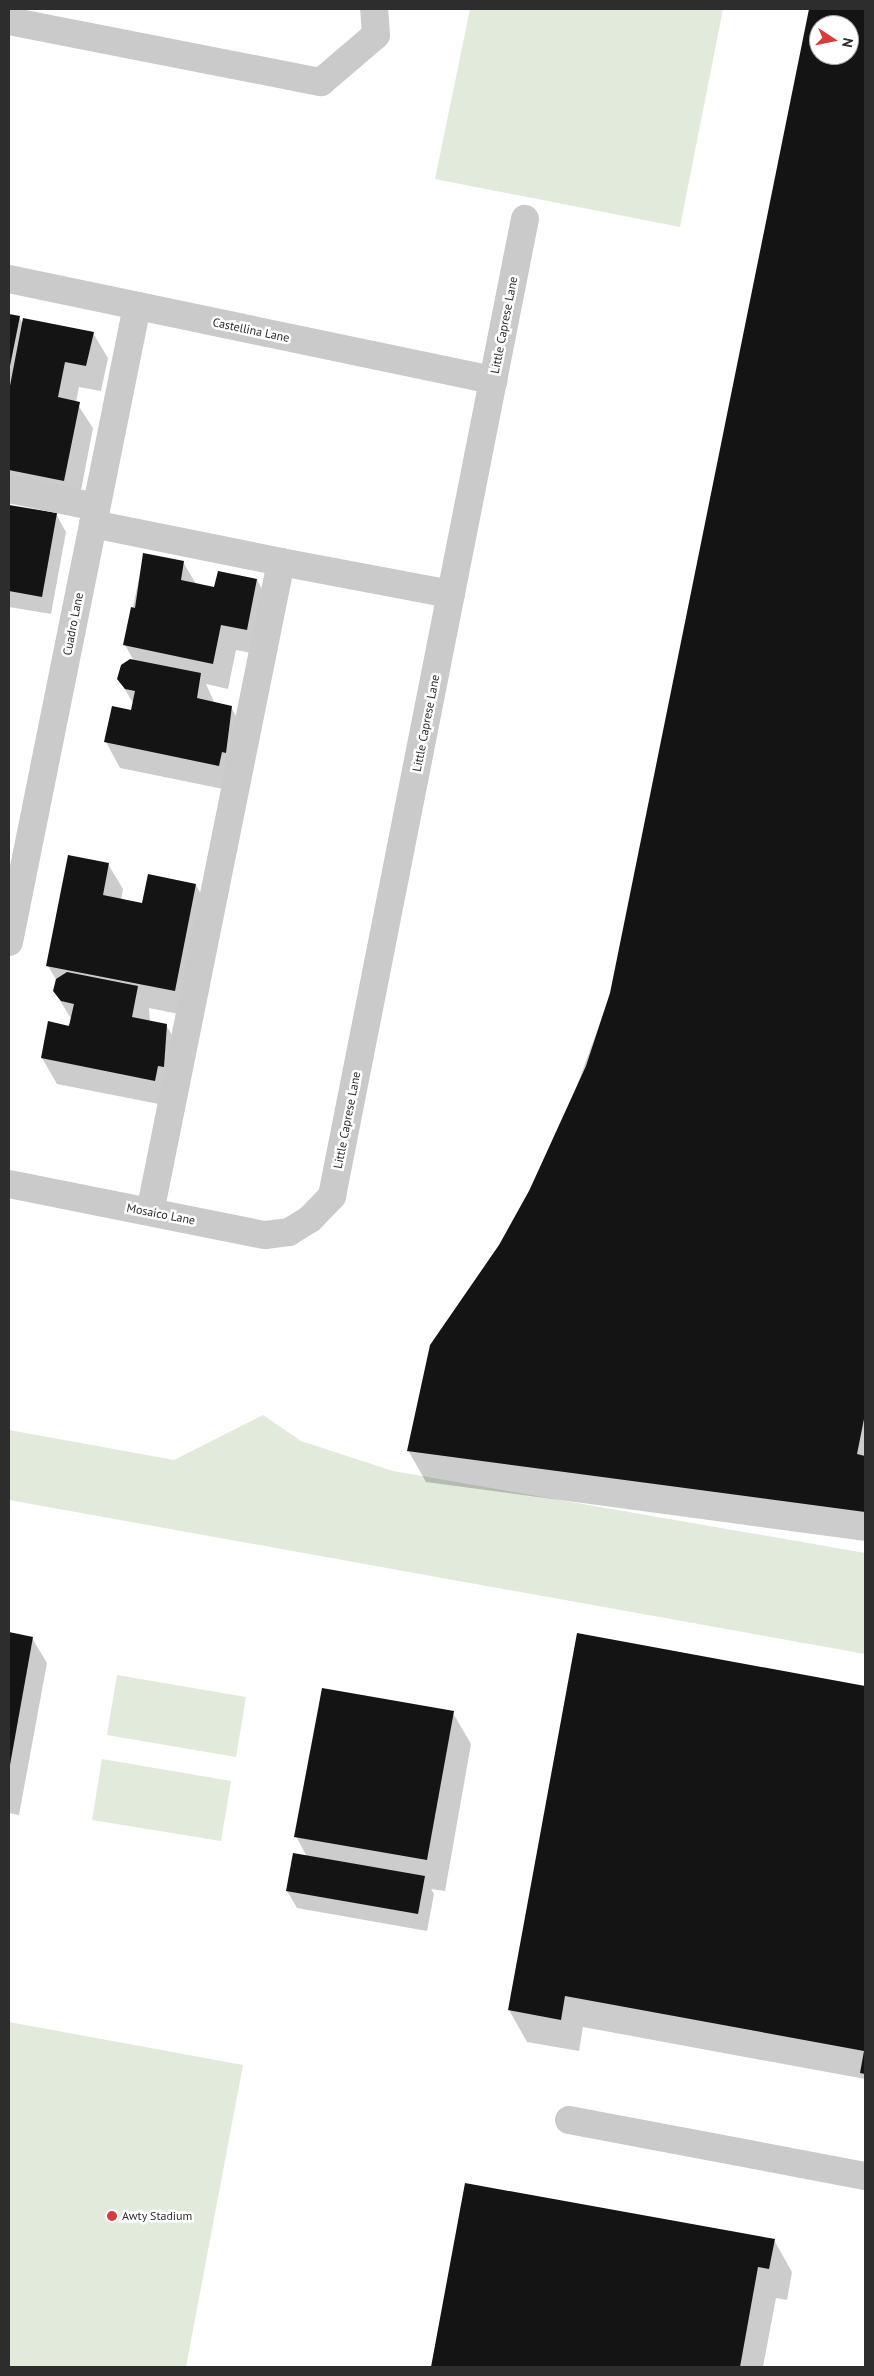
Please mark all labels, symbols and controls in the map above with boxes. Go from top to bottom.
north arrow [809,15,859,65]
text: N [838,36,857,49]
street label: Little Caprese Lane [488,275,520,375]
street label: Castellina Lane [211,315,291,345]
street label: Cuadro Lane [60,591,86,657]
street label: Little Caprese Lane [410,673,442,773]
street label: Little Caprese Lane [331,1070,363,1170]
street label: Mosaico Lane [126,1200,196,1228]
place label: Awty Stadium [122,2209,193,2223]
marker: Awty Stadium [106,2210,118,2222]

